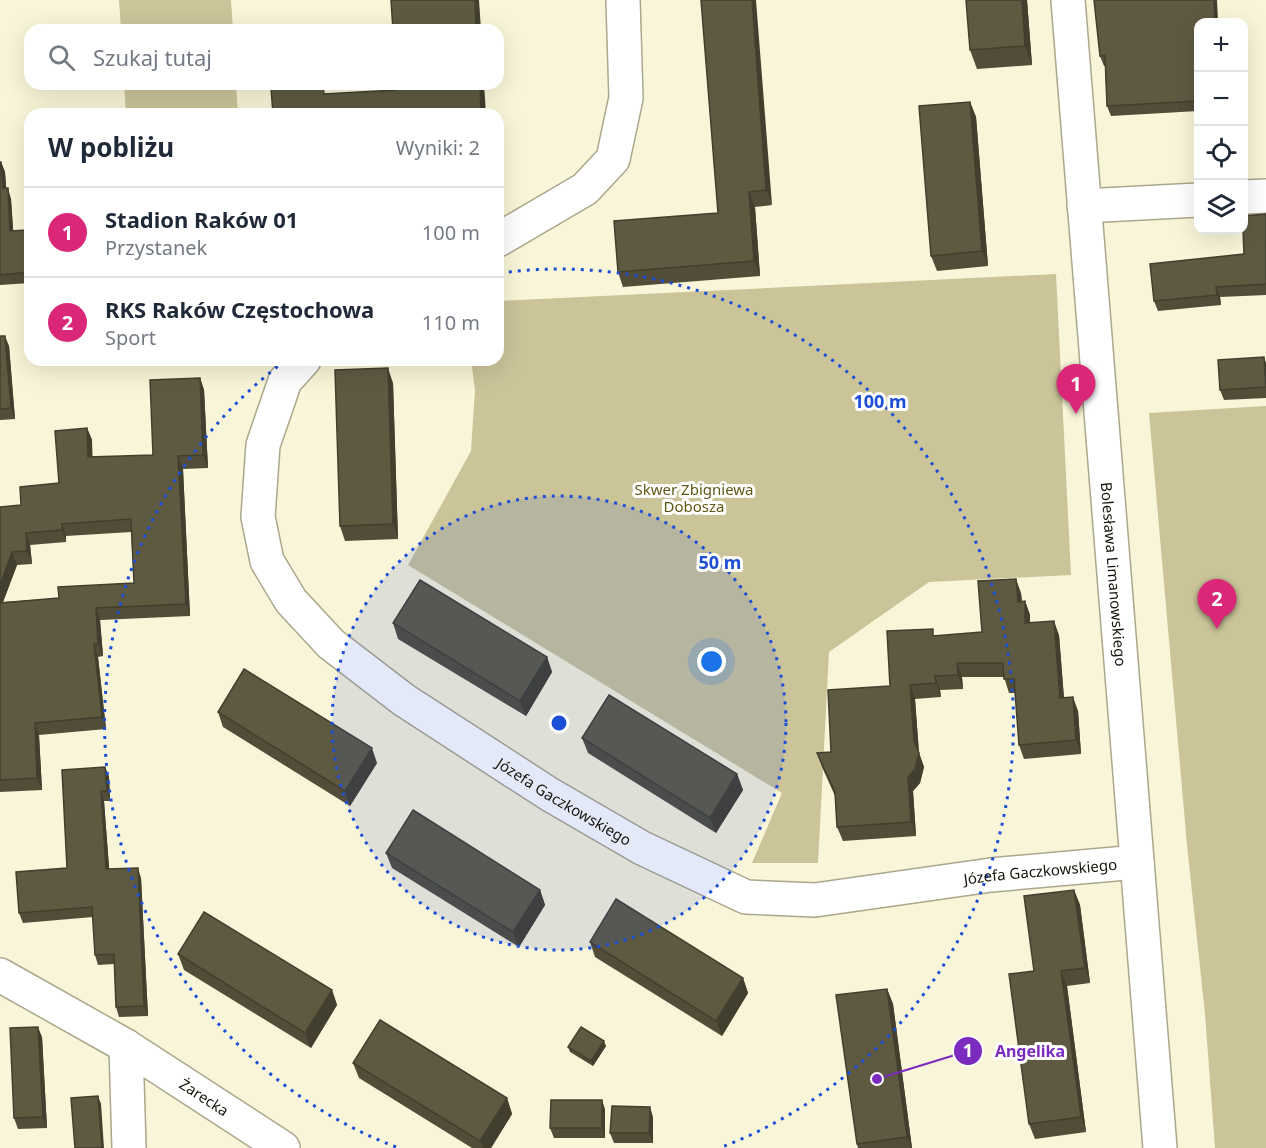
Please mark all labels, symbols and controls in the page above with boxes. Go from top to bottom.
map controls [1194,18,1248,234]
button: + [1194,18,1248,72]
search box [24,24,504,90]
icon: search [45,41,78,74]
text: Szukaj tutaj [93,42,212,72]
button: − [1194,72,1248,126]
button: locate [1194,126,1248,180]
text: W pobliżu [48,129,174,165]
text: Wyniki: 2 [396,134,480,161]
button: layers [1194,180,1248,234]
text: Stadion Raków 01 [105,204,298,234]
text: 1 [62,219,73,246]
text: 100 m [422,219,480,246]
text: Przystanek [105,234,207,261]
text: RKS Raków Częstochowa [105,294,374,324]
text: 2 [62,309,73,336]
text: 110 m [422,309,480,336]
text: Sport [105,324,156,351]
pin: 1 [1056,364,1096,414]
text: 100 m [853,389,907,413]
park label: Skwer Zbigniewa Dobosza [635,479,754,516]
street label: Bolesława Limanowskiego [1097,481,1131,667]
text: 50 m [699,550,741,574]
pin: 2 [1198,580,1236,629]
your location [697,647,726,676]
centre of rings [549,713,569,733]
street label: Józefa Gaczkowskiego [491,752,635,850]
street label: Józefa Gaczkowskiego [960,854,1118,889]
callout: Angelika [953,1034,1077,1068]
text: 1 [963,1038,973,1062]
text: Angelika [995,1040,1065,1062]
street label: Żarecka [176,1073,233,1120]

